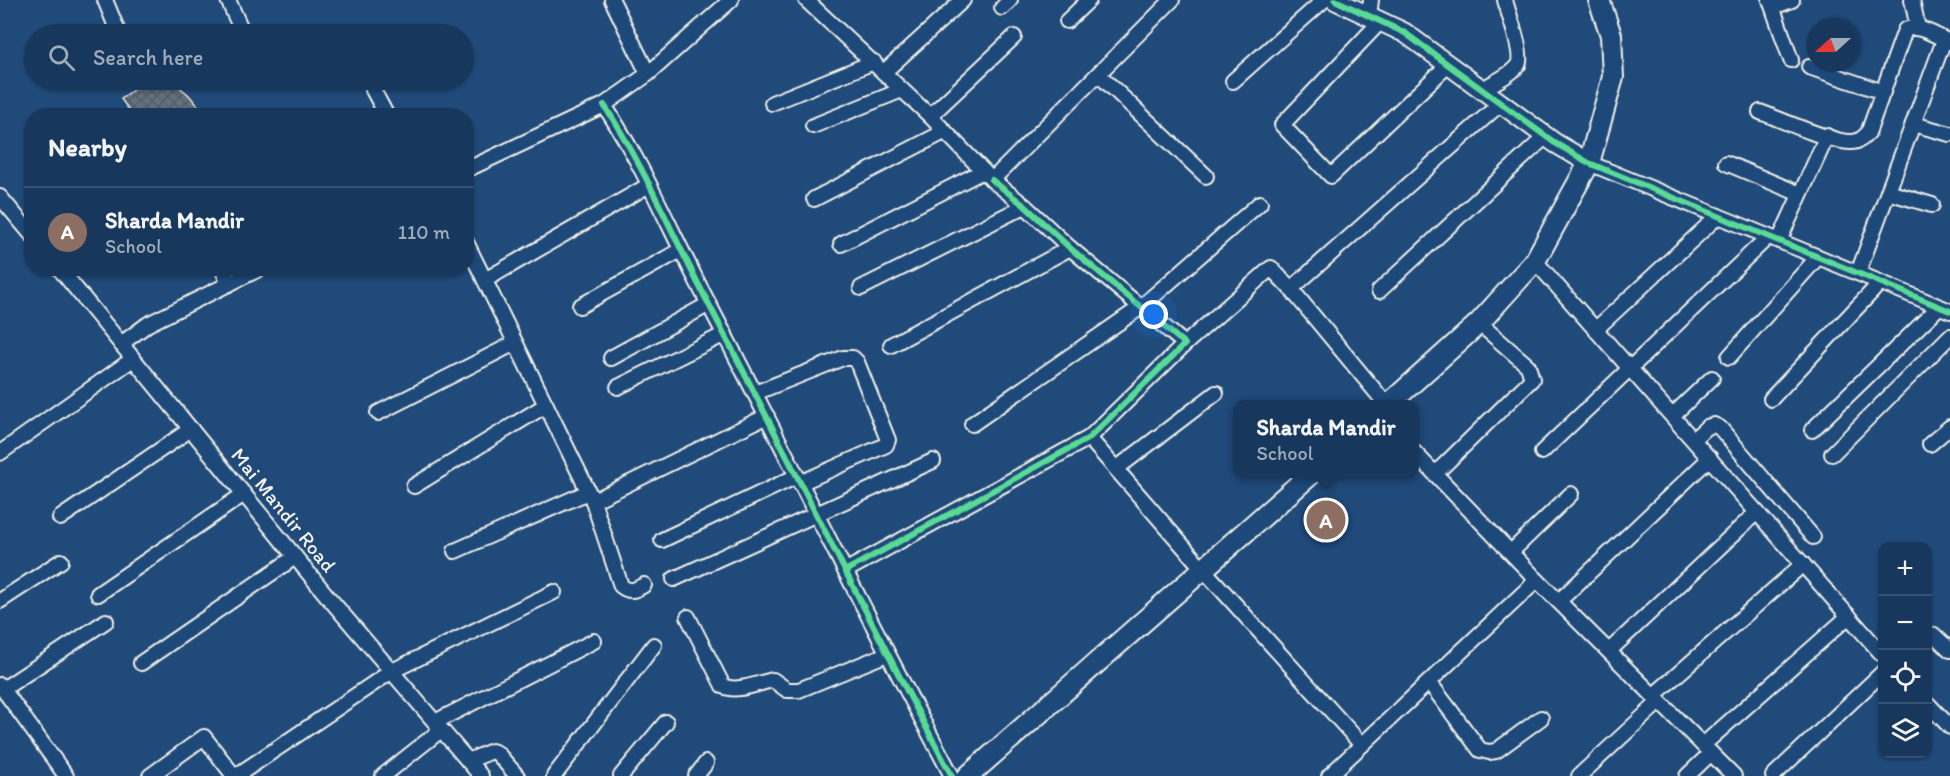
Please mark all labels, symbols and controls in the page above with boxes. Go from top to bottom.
north arrow [1806,18,1860,72]
search box [24,24,474,90]
icon: search [45,41,78,74]
text: Search here [93,44,203,71]
text: Nearby [48,131,127,163]
text: Sharda Mandir [105,207,244,234]
text: A [61,220,74,244]
text: 110 m [398,220,450,244]
text: School [105,234,162,258]
your location [1139,300,1168,329]
popup [1233,400,1419,478]
text: Sharda Mandir [1257,414,1395,441]
text: School [1257,441,1313,465]
street label: Mai Mandir Road [226,443,342,578]
pin: A [1306,498,1346,542]
map controls [1878,542,1932,758]
button: + [1878,542,1932,596]
button: − [1878,596,1932,650]
button: locate [1878,650,1932,704]
button: layers [1878,704,1932,758]

